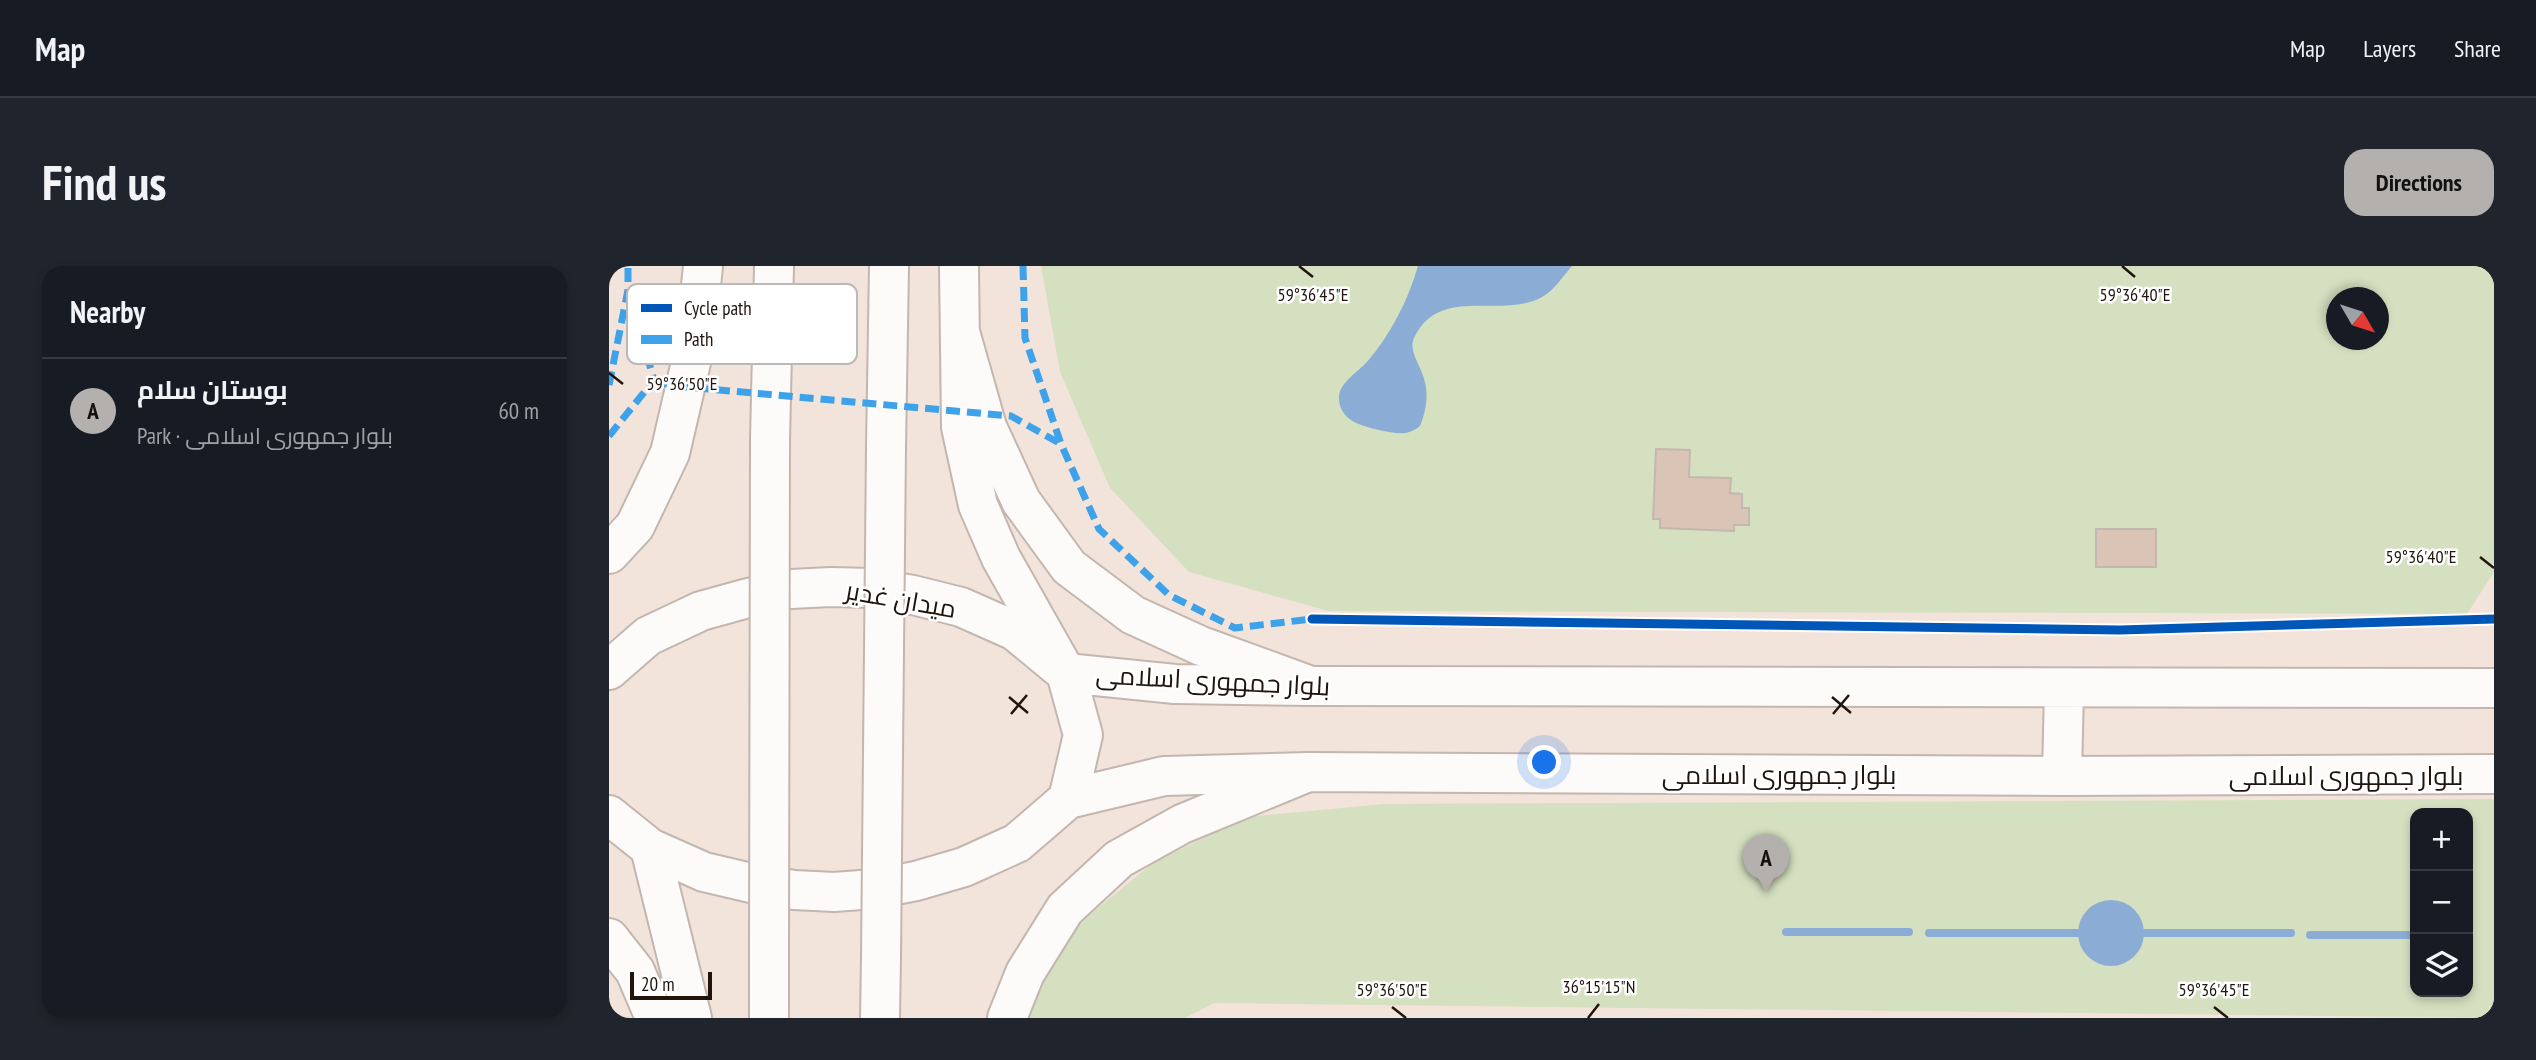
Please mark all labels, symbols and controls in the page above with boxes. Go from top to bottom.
text: Map [35,27,85,70]
text: Map [2290,33,2325,64]
text: Layers [2363,33,2416,64]
text: Share [2454,33,2501,64]
button: Directions [2344,149,2494,216]
text: Find us [42,150,166,214]
text: 59°36'45"E [1278,283,1348,306]
text: 59°36'40"E [2100,283,2170,306]
legend [627,284,857,364]
north arrow [2326,287,2389,350]
text: Nearby [70,292,145,331]
text: Cycle path [684,296,752,320]
text: Path [684,327,713,351]
text: 59°36'50"E [647,372,717,395]
text: بوستان سلام [137,373,288,406]
text: A [87,396,99,425]
text: 60 m [498,396,539,425]
text: Park · بلوار جمهوری اسلامی [137,421,393,450]
text: 59°36'40"E [2386,545,2456,568]
street label: میدان غدیر [841,573,959,625]
street label: بلوار جمهوری اسلامی [1095,657,1331,703]
your location [1527,745,1561,779]
street label: بلوار جمهوری اسلامی [1662,758,1896,791]
street label: بلوار جمهوری اسلامی [2229,759,2463,792]
map controls [2410,808,2473,997]
button: + [2410,808,2473,871]
pin: A [1743,834,1789,892]
button: − [2410,871,2473,934]
button: layers [2410,934,2473,997]
scale bar [630,969,712,1001]
text: 20 m [641,972,675,996]
text: 36°15'15"N [1563,975,1635,998]
text: 59°36'50"E [1357,978,1427,1001]
text: 59°36'45"E [2179,978,2249,1001]

